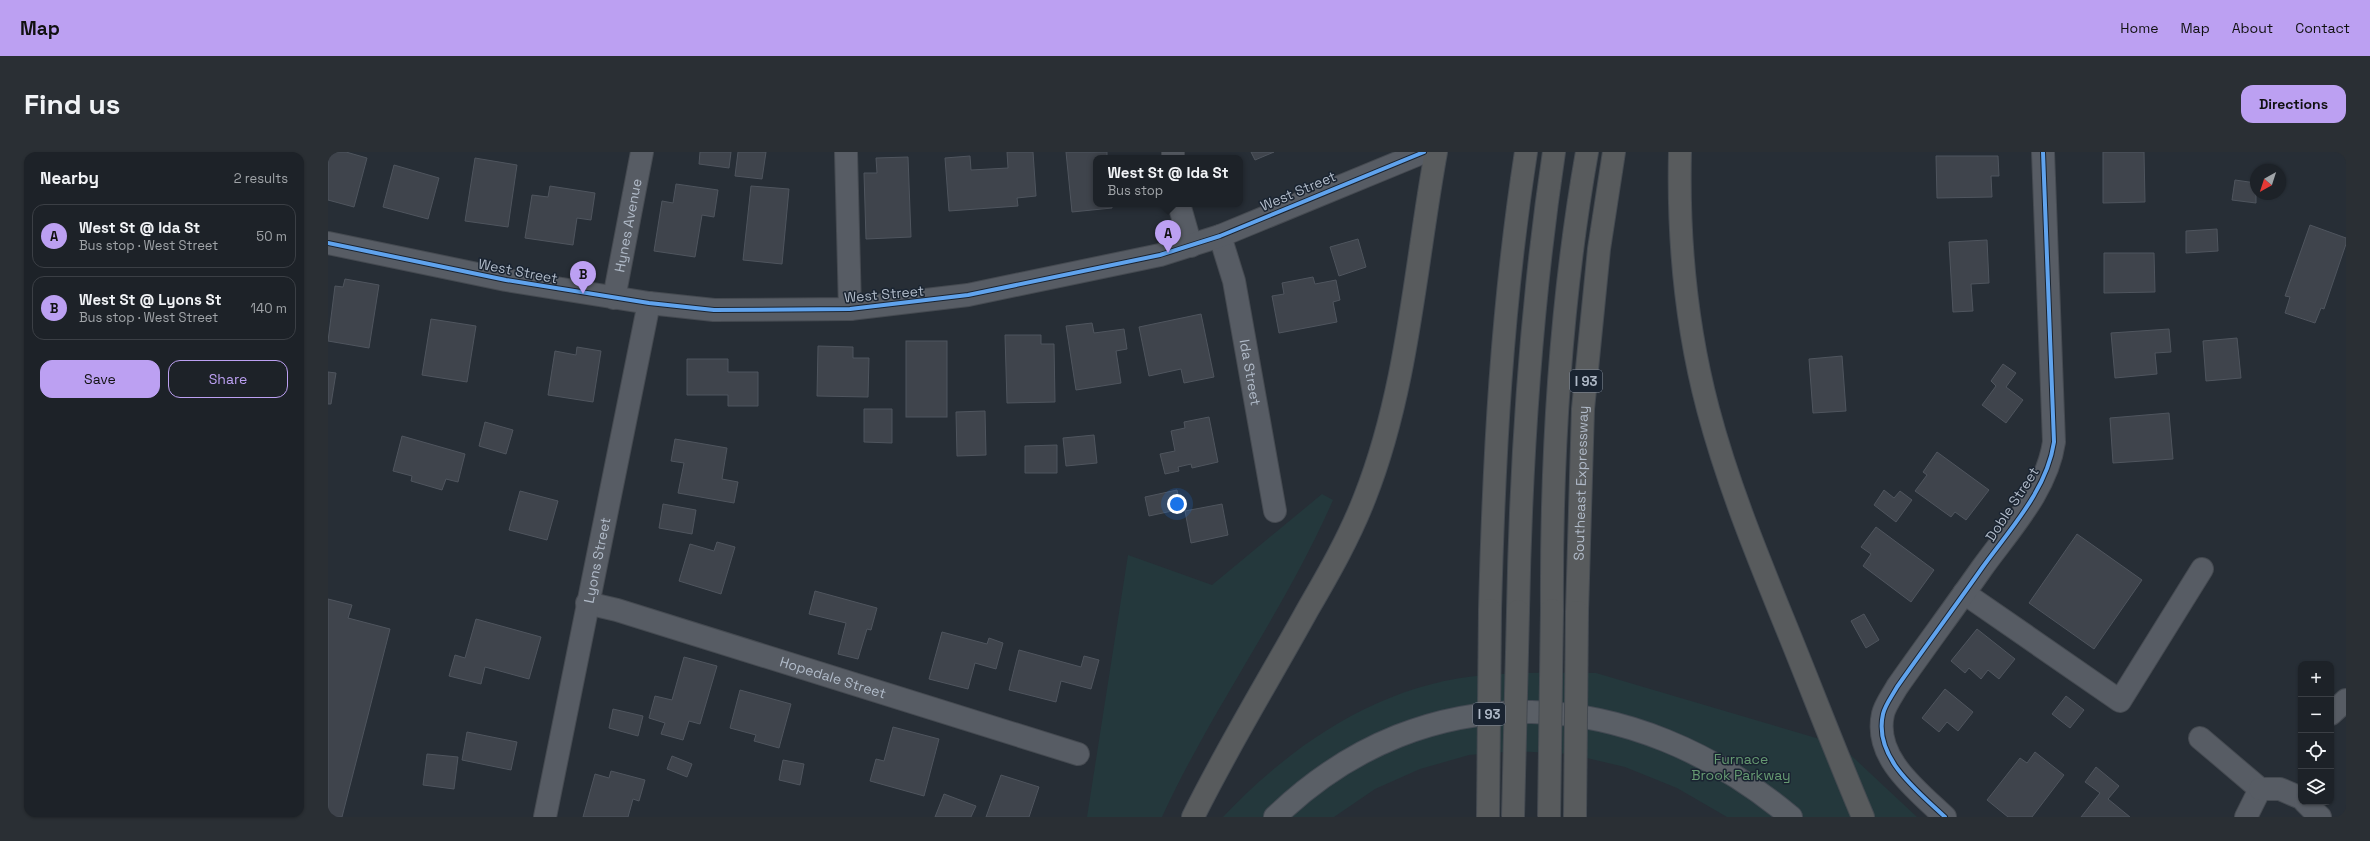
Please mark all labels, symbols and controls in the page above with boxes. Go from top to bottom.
text: Map [20,16,60,41]
text: Home [2120,19,2158,37]
text: Map [2180,19,2210,37]
text: About [2232,19,2273,37]
text: Contact [2295,19,2350,37]
button: Directions [2241,85,2346,123]
text: Find us [24,86,121,122]
popup [1093,155,1243,207]
text: West St @ Ida St [1107,163,1229,182]
north arrow [2250,164,2286,200]
text: Nearby [40,167,99,189]
street label: West Street [1257,167,1339,215]
text: 2 results [234,170,288,187]
street label: Hynes Avenue [610,177,646,274]
text: Bus stop [1107,182,1163,199]
text: West St @ Ida St [79,218,200,237]
pin: A [1155,220,1181,253]
text: A [50,228,58,245]
text: 50 m [256,228,287,245]
text: Bus stop · West Street [79,237,218,254]
street label: West Street [477,254,559,288]
pin: B [570,261,596,294]
street label: West Street [843,282,925,306]
text: West St @ Lyons St [79,290,222,309]
text: B [50,300,58,317]
text: 140 m [251,300,287,317]
text: Bus stop · West Street [79,309,218,326]
street label: Ida Street [1236,338,1265,407]
button: Save [40,360,160,398]
button: Share [168,360,288,398]
road number: I 93 [1570,370,1602,392]
street label: Southeast Expressway [1570,405,1592,561]
street label: Doble Street [1981,463,2043,545]
your location [1167,494,1187,514]
street label: Lyons Street [579,516,614,605]
street label: Hopedale Street [778,652,888,702]
map controls [2298,661,2334,805]
button: + [2298,661,2334,697]
button: − [2298,697,2334,733]
road number: I 93 [1473,703,1505,725]
button: locate [2298,733,2334,769]
park label: Furnace Brook Parkway [1691,750,1791,784]
button: layers [2298,769,2334,805]

